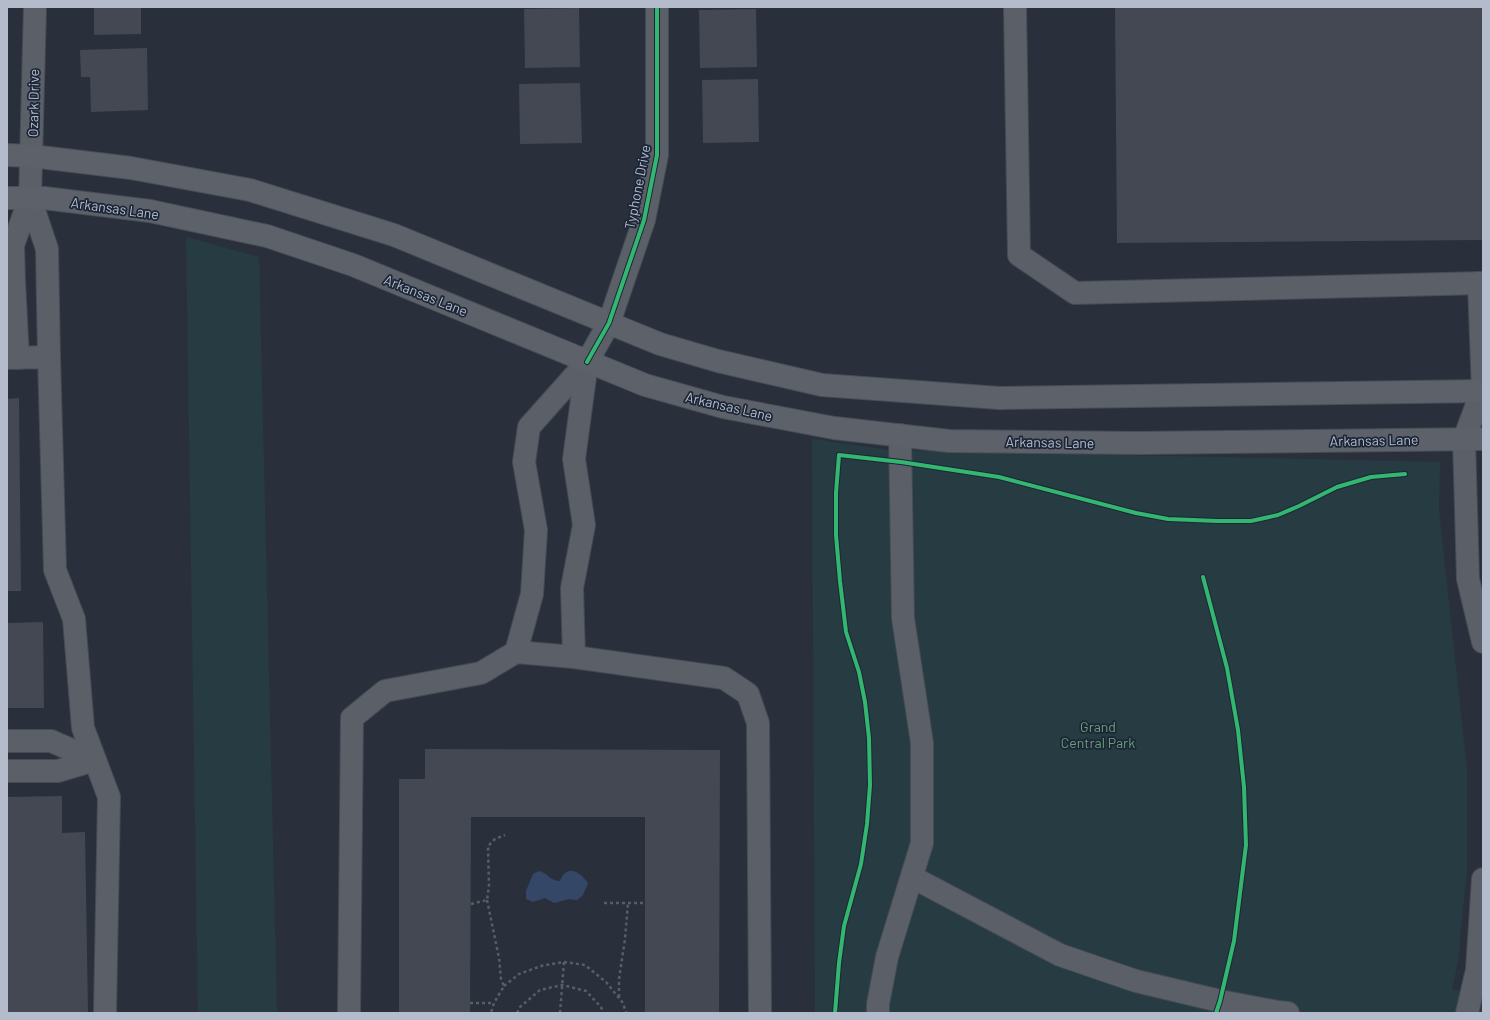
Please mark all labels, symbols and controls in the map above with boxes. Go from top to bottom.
street label: Ozark Drive [24,69,42,137]
street label: Typhone Drive [620,143,654,231]
street label: Arkansas Lane [70,193,160,223]
street label: Arkansas Lane [382,271,470,319]
street label: Arkansas Lane [684,388,774,424]
street label: Arkansas Lane [1330,431,1418,449]
street label: Arkansas Lane [1006,433,1094,451]
park label: Grand Central Park [1061,718,1135,751]

